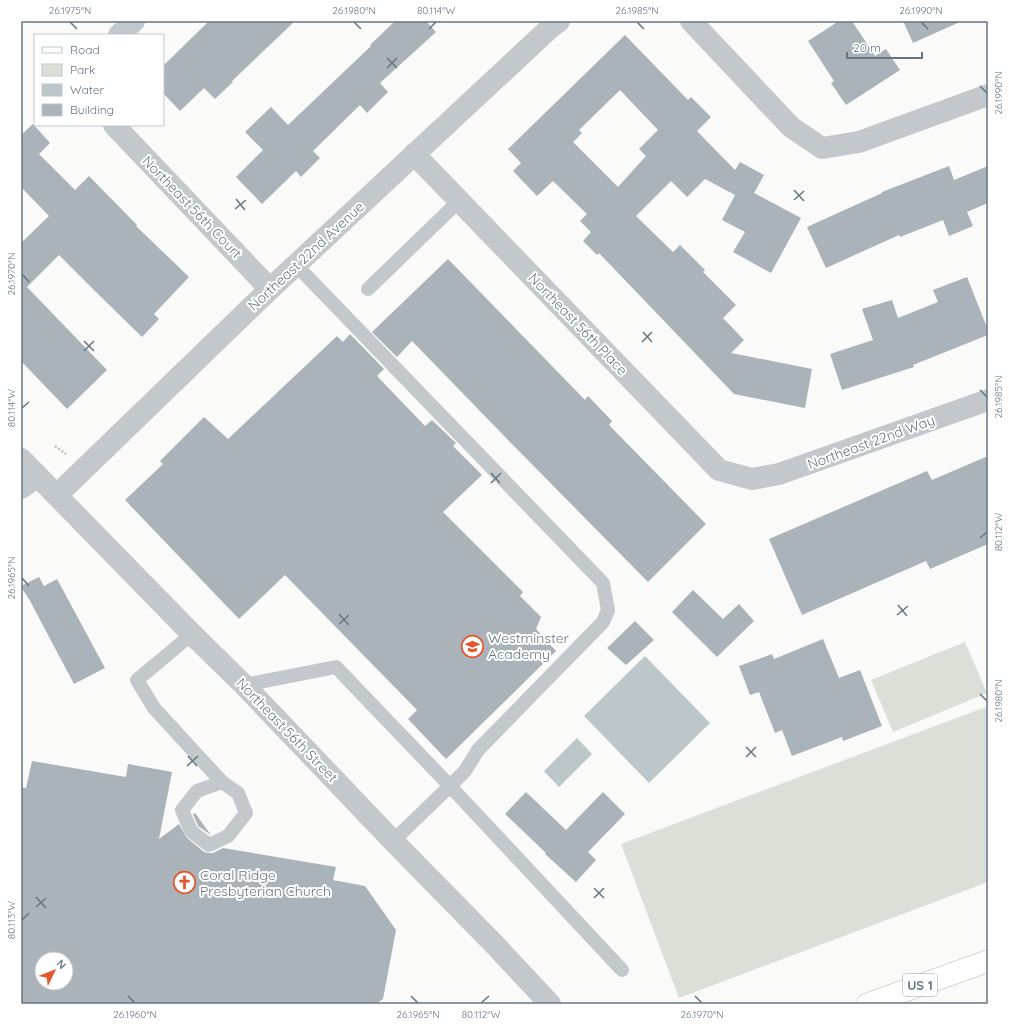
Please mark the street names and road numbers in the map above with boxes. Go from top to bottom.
street label: Northeast 56th Court [138,152,246,262]
street label: Northeast 22nd Avenue [244,197,368,314]
street label: Northeast 56th Place [525,269,631,379]
street label: Northeast 22nd Way [805,411,937,473]
street label: Northeast 56th Street [233,674,342,786]
road number: US 1 [903,974,937,996]

